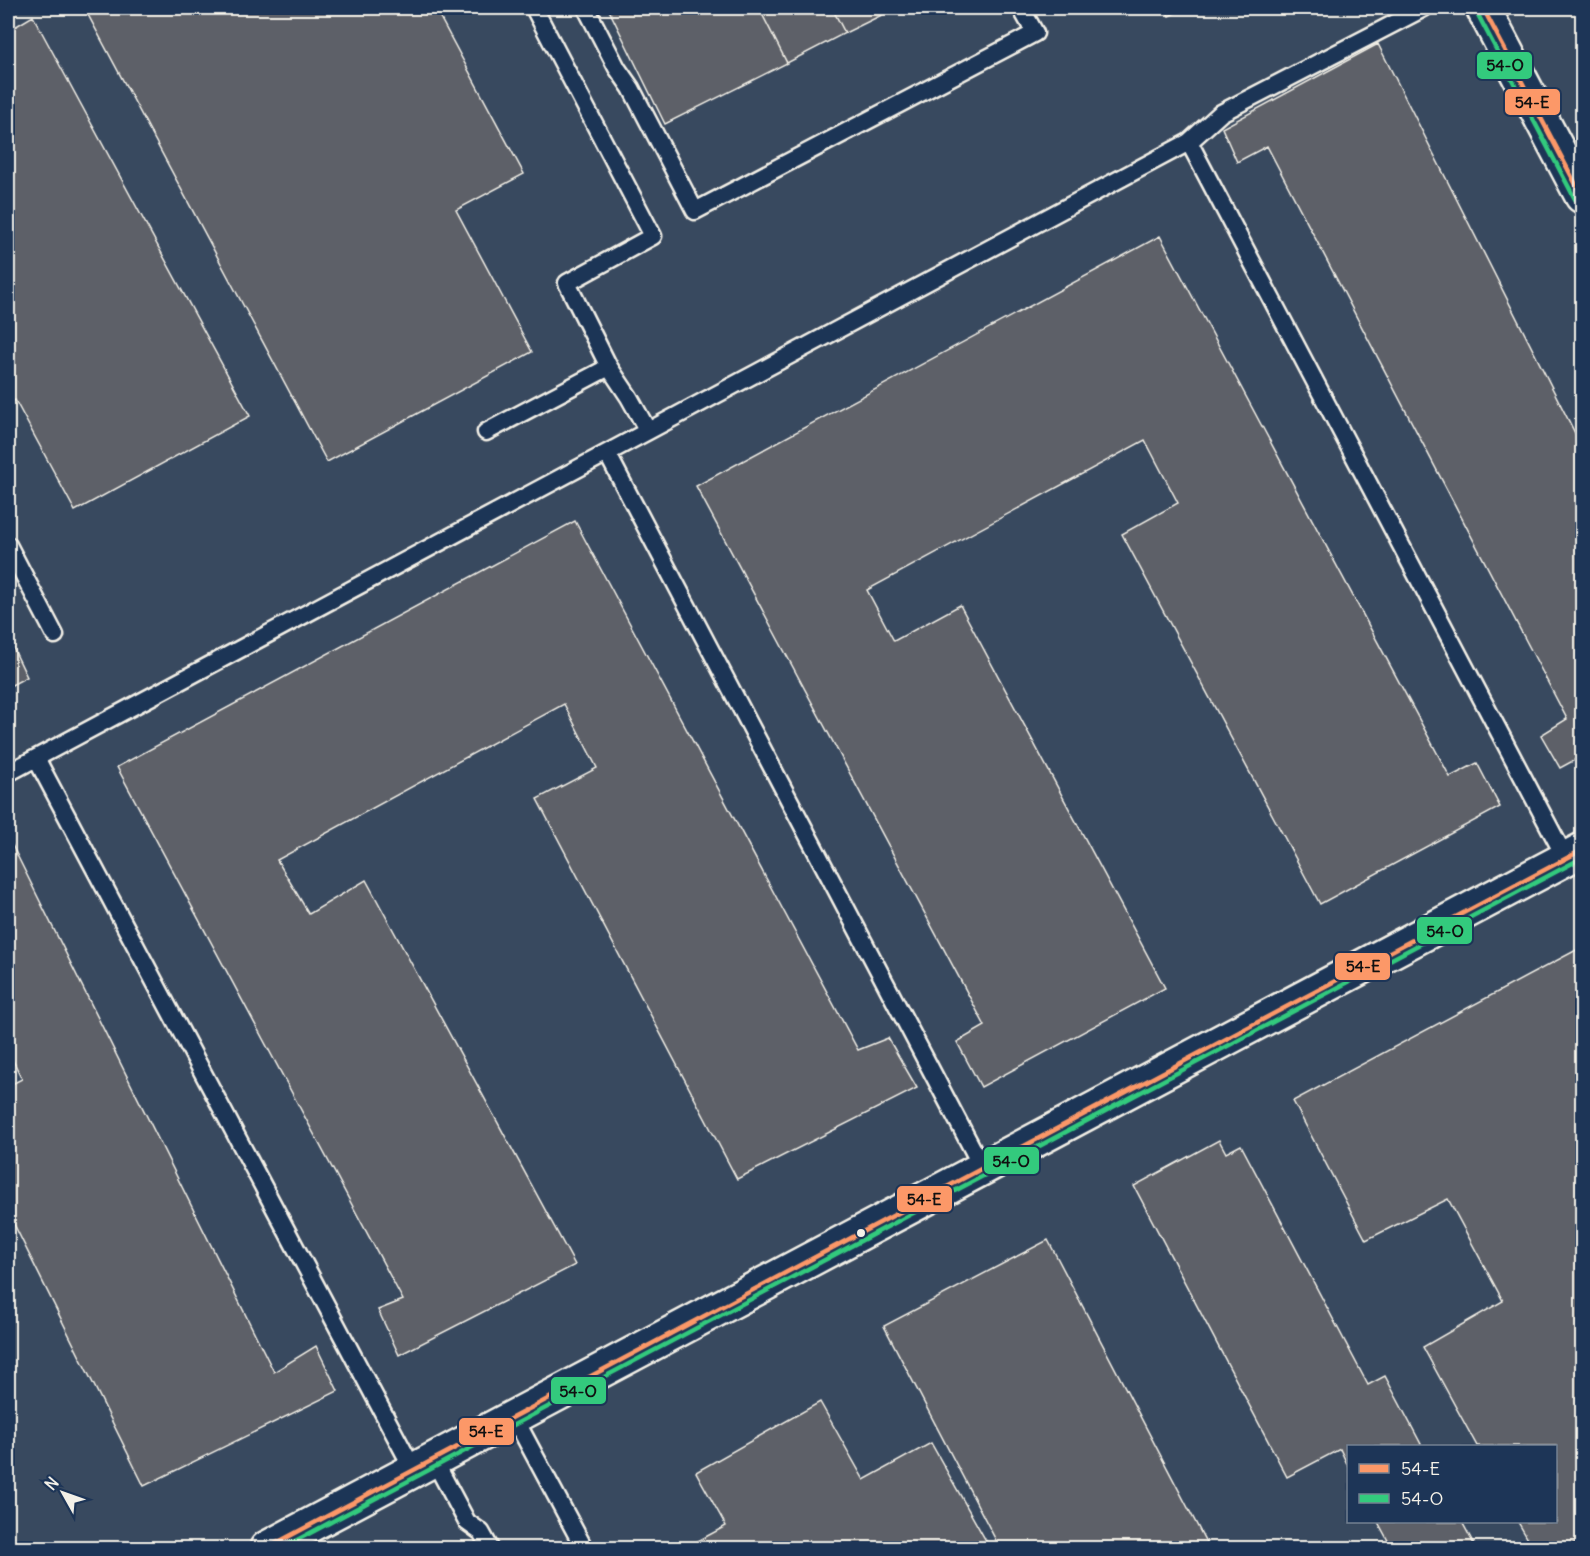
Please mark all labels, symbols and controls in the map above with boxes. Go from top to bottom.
line badge: 54-O [1476,51,1533,80]
text: 54-O [1486,55,1524,75]
line badge: 54-E [1504,88,1561,116]
text: 54-E [1515,92,1549,112]
line badge: 54-O [1416,916,1473,945]
text: 54-O [1426,921,1464,941]
line badge: 54-E [1334,952,1391,981]
text: 54-E [1346,956,1380,976]
line badge: 54-O [983,1146,1040,1175]
text: 54-O [992,1151,1030,1171]
line badge: 54-E [896,1185,953,1213]
text: 54-E [907,1189,941,1209]
unlabelled marker [855,1227,867,1239]
line badge: 54-O [550,1376,607,1405]
text: 54-O [559,1381,597,1401]
line badge: 54-E [458,1417,515,1446]
text: 54-E [469,1421,503,1441]
legend [1347,1445,1557,1523]
text: 54-E [1401,1457,1440,1480]
north arrow [33,1463,93,1523]
text: N [40,1473,63,1494]
text: 54-O [1401,1487,1443,1510]

